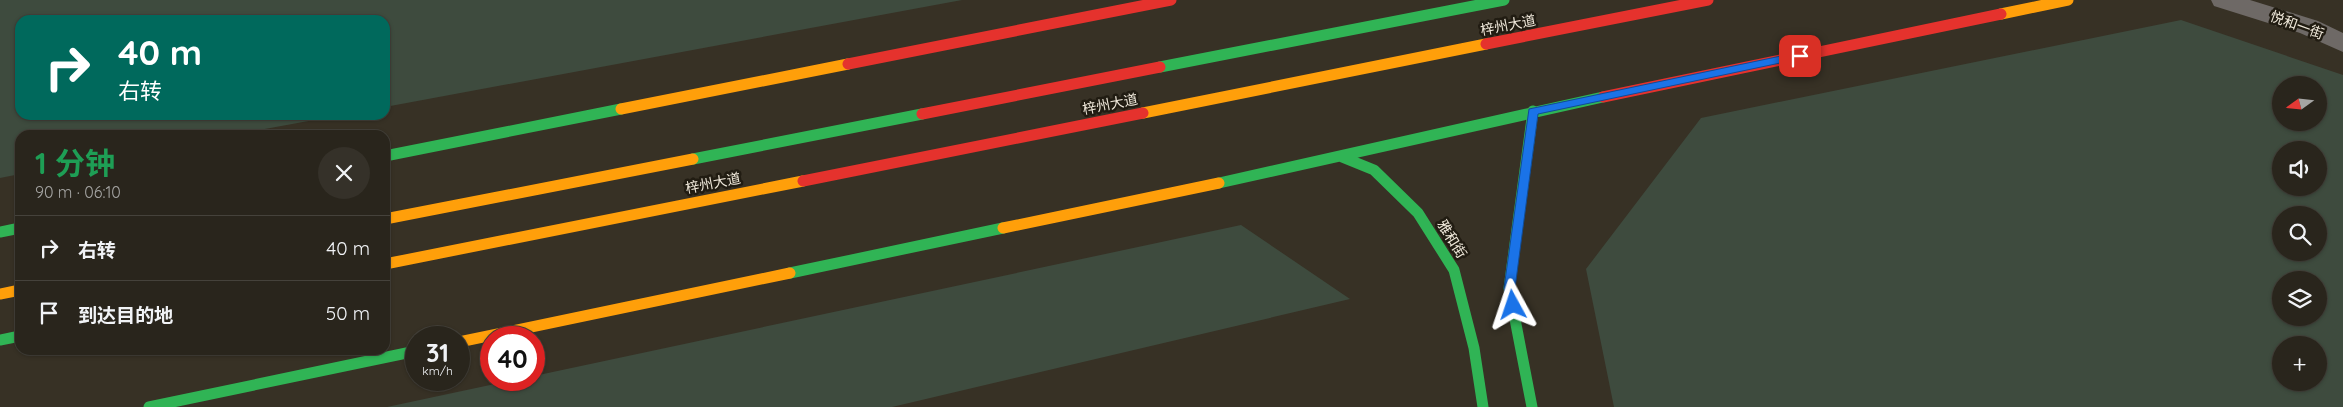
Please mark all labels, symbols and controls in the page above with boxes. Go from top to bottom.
street label: 悦和一街 [2268,7,2326,43]
street label: 梓州大道 [1479,11,1537,39]
text: 40 m [118,30,202,74]
icon: right [35,35,100,100]
pin [1779,35,1821,77]
icon: arrive [1786,42,1814,70]
north arrow [2272,76,2328,131]
map controls [2272,76,2327,391]
text: 右转 [118,77,162,105]
street label: 梓州大道 [1081,90,1139,118]
button: sound [2272,141,2327,196]
text: 1 分钟 [35,144,115,182]
button: close [318,147,370,199]
street label: 梓州大道 [684,169,742,197]
text: 90 m · 06:10 [35,182,121,202]
button: search [2272,206,2327,261]
street label: 雅和街 [1433,216,1471,262]
icon: right [35,234,63,262]
text: 40 m [326,236,370,260]
text: 右转 [78,238,116,262]
button: layers [2272,271,2327,326]
position arrow [1486,278,1538,330]
icon: arrive [35,299,63,327]
text: 50 m [326,301,370,325]
text: 到达目的地 [78,303,173,327]
speed limit sign: 40 [480,326,545,391]
button: + [2272,336,2327,391]
text: 31 [426,337,449,368]
text: km/h [422,363,453,378]

